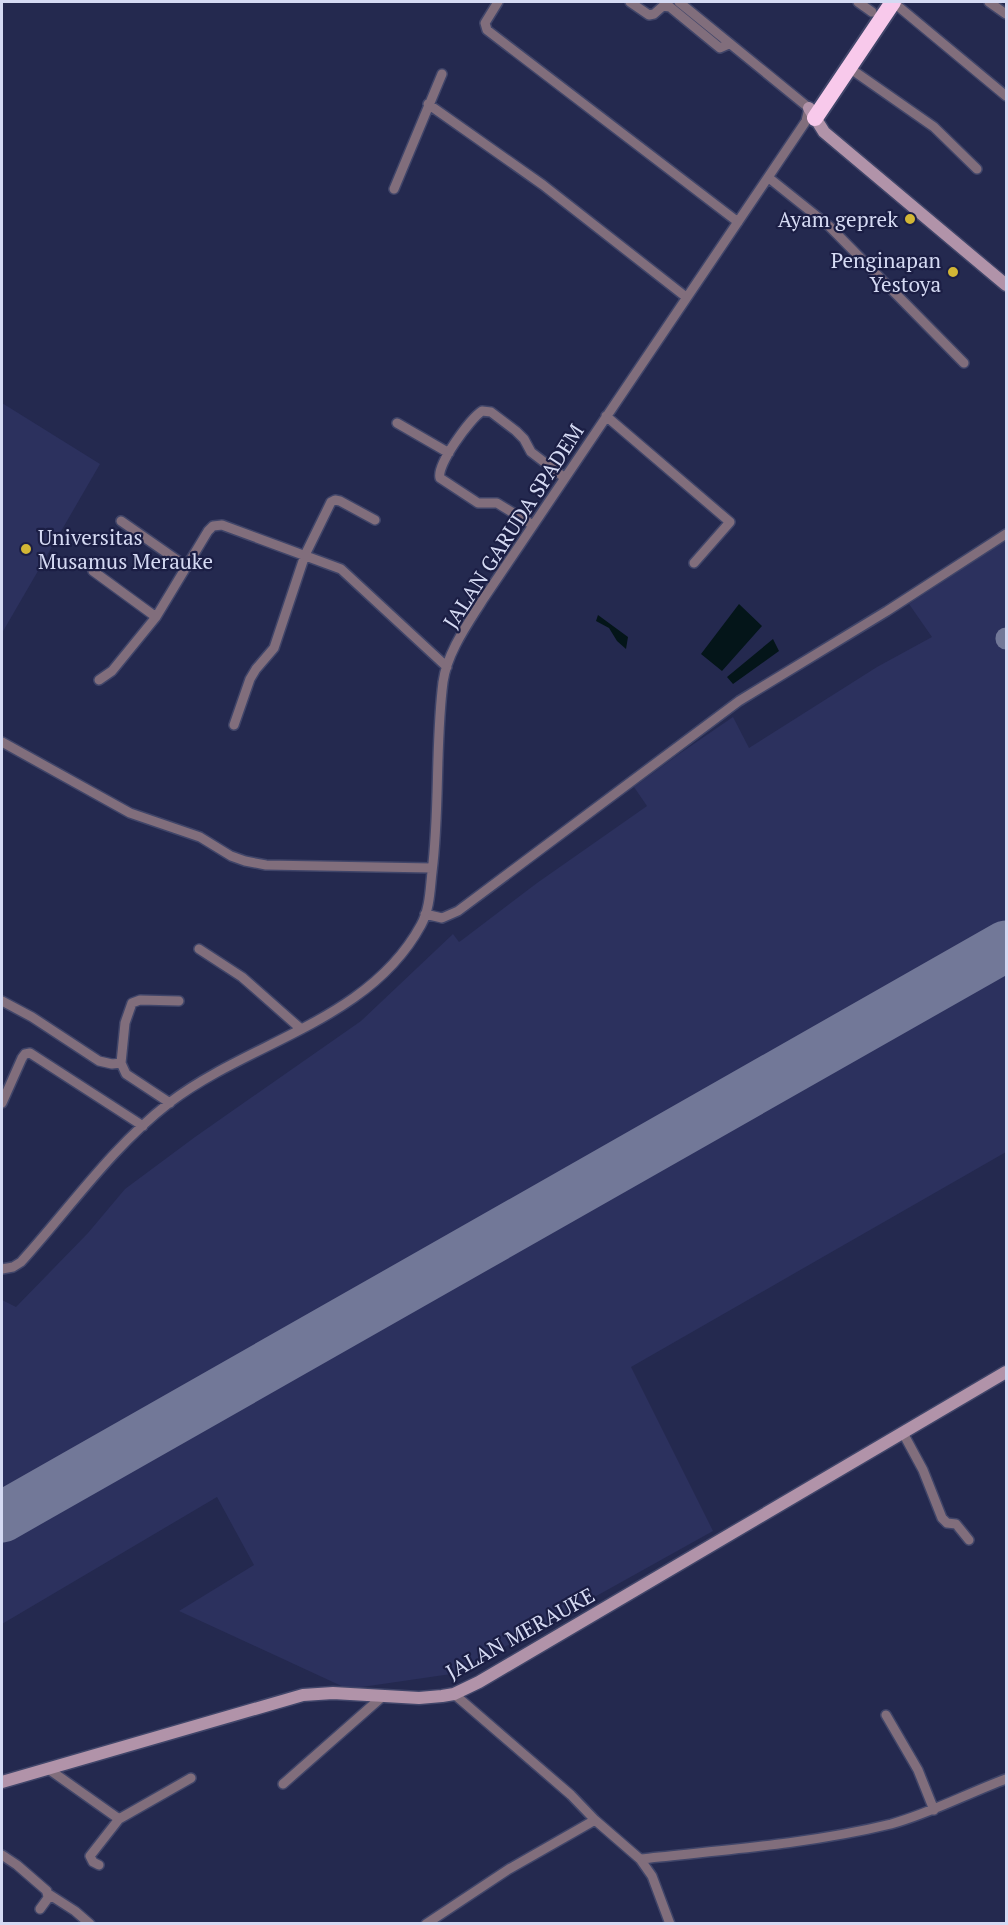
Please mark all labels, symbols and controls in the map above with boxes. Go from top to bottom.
place label: Ayam geprek [778,205,898,233]
marker: Ayam geprek [903,212,917,226]
place label: Penginapan Yestoya [831,246,942,298]
marker: Penginapan Yestoya [946,265,960,279]
street label: JALAN GARUDA SPADEM [436,418,590,634]
place label: Universitas Musamus Merauke [38,523,213,575]
marker: Universitas Musamus Merauke [19,542,33,556]
street label: JALAN MERAUKE [441,1581,599,1685]

